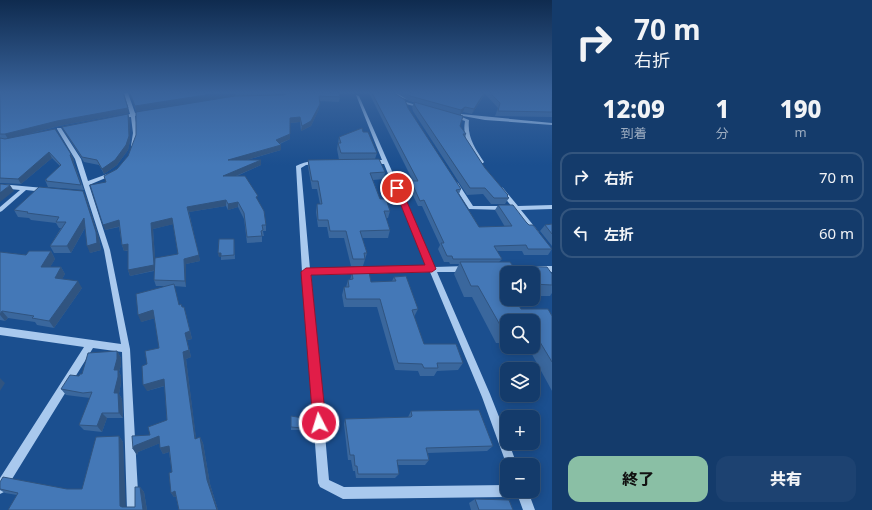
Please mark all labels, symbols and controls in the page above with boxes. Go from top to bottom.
text: 70 m [634,10,701,48]
icon: right [568,16,620,68]
text: 右折 [634,48,670,72]
text: 12:09 [603,92,665,125]
text: 1 [715,92,729,125]
text: 190 [780,92,821,125]
text: m [795,123,807,141]
text: 到着 [621,124,647,142]
text: 分 [716,124,729,142]
icon: right [570,166,592,188]
text: 70 m [819,167,854,187]
text: 右折 [604,168,634,188]
pin [380,171,414,205]
icon: arrive [386,177,408,199]
icon: left [570,222,592,244]
text: 60 m [819,223,854,243]
text: 左折 [604,224,634,244]
map controls [500,266,540,498]
button: sound [500,266,540,306]
button: search [500,314,540,354]
button: layers [500,362,540,402]
position arrow [298,402,340,444]
button: + [500,410,540,450]
button: 終了 [568,456,708,502]
button: 共有 [716,456,856,502]
button: − [500,458,540,498]

